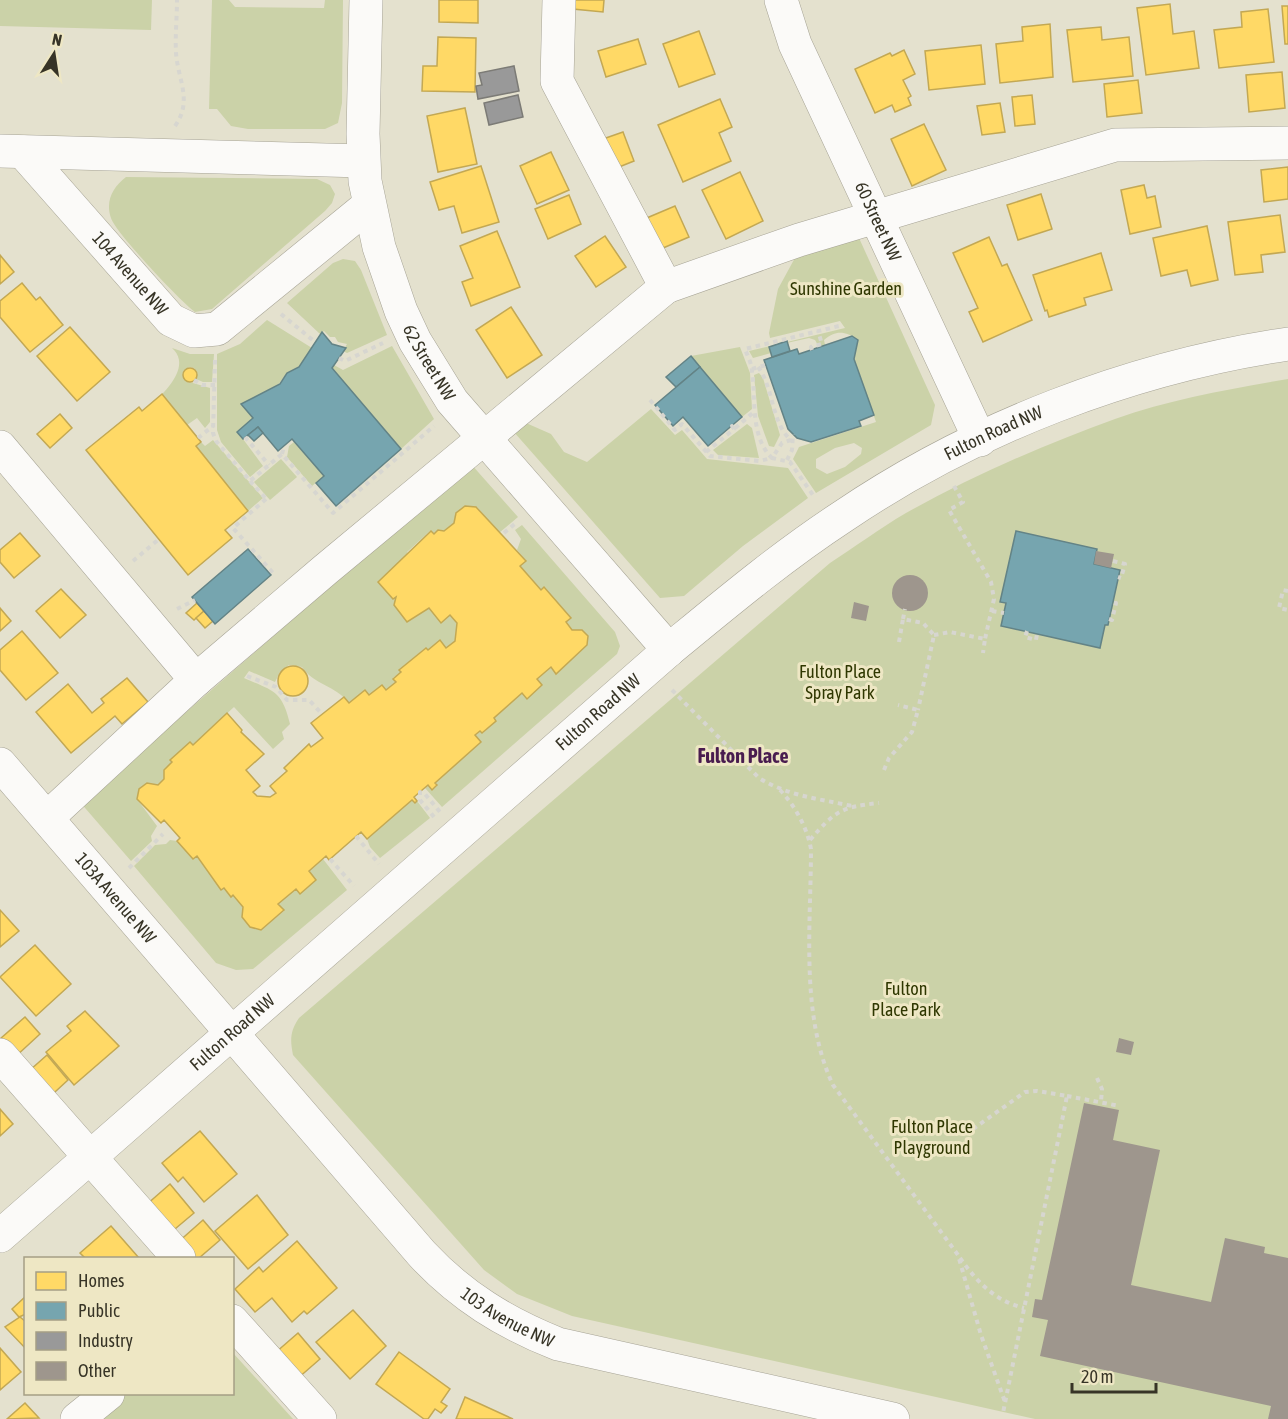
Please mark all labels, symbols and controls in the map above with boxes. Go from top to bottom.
north arrow [24,24,84,84]
text: N [51,30,64,49]
street label: 60 Street NW [851,178,906,264]
street label: 104 Avenue NW [88,227,173,319]
park label: Sunshine Garden [790,278,902,299]
street label: 62 Street NW [399,321,460,404]
street label: Fulton Road NW [940,401,1045,464]
park label: Fulton Place Spray Park [799,661,881,703]
street label: Fulton Road NW [551,669,644,755]
district label: Fulton Place [697,744,789,767]
street label: 103A Avenue NW [71,848,161,947]
park label: Fulton Place Park [871,978,941,1020]
street label: Fulton Road NW [185,989,279,1075]
park label: Fulton Place Playground [891,1116,973,1158]
legend [24,1257,234,1395]
text: Homes [78,1270,124,1291]
street label: 103 Avenue NW [457,1283,557,1351]
text: Public [78,1300,120,1321]
text: Industry [78,1330,133,1351]
scale bar [1072,1356,1156,1394]
text: Other [78,1360,117,1381]
text: 20 m [1081,1366,1113,1387]

